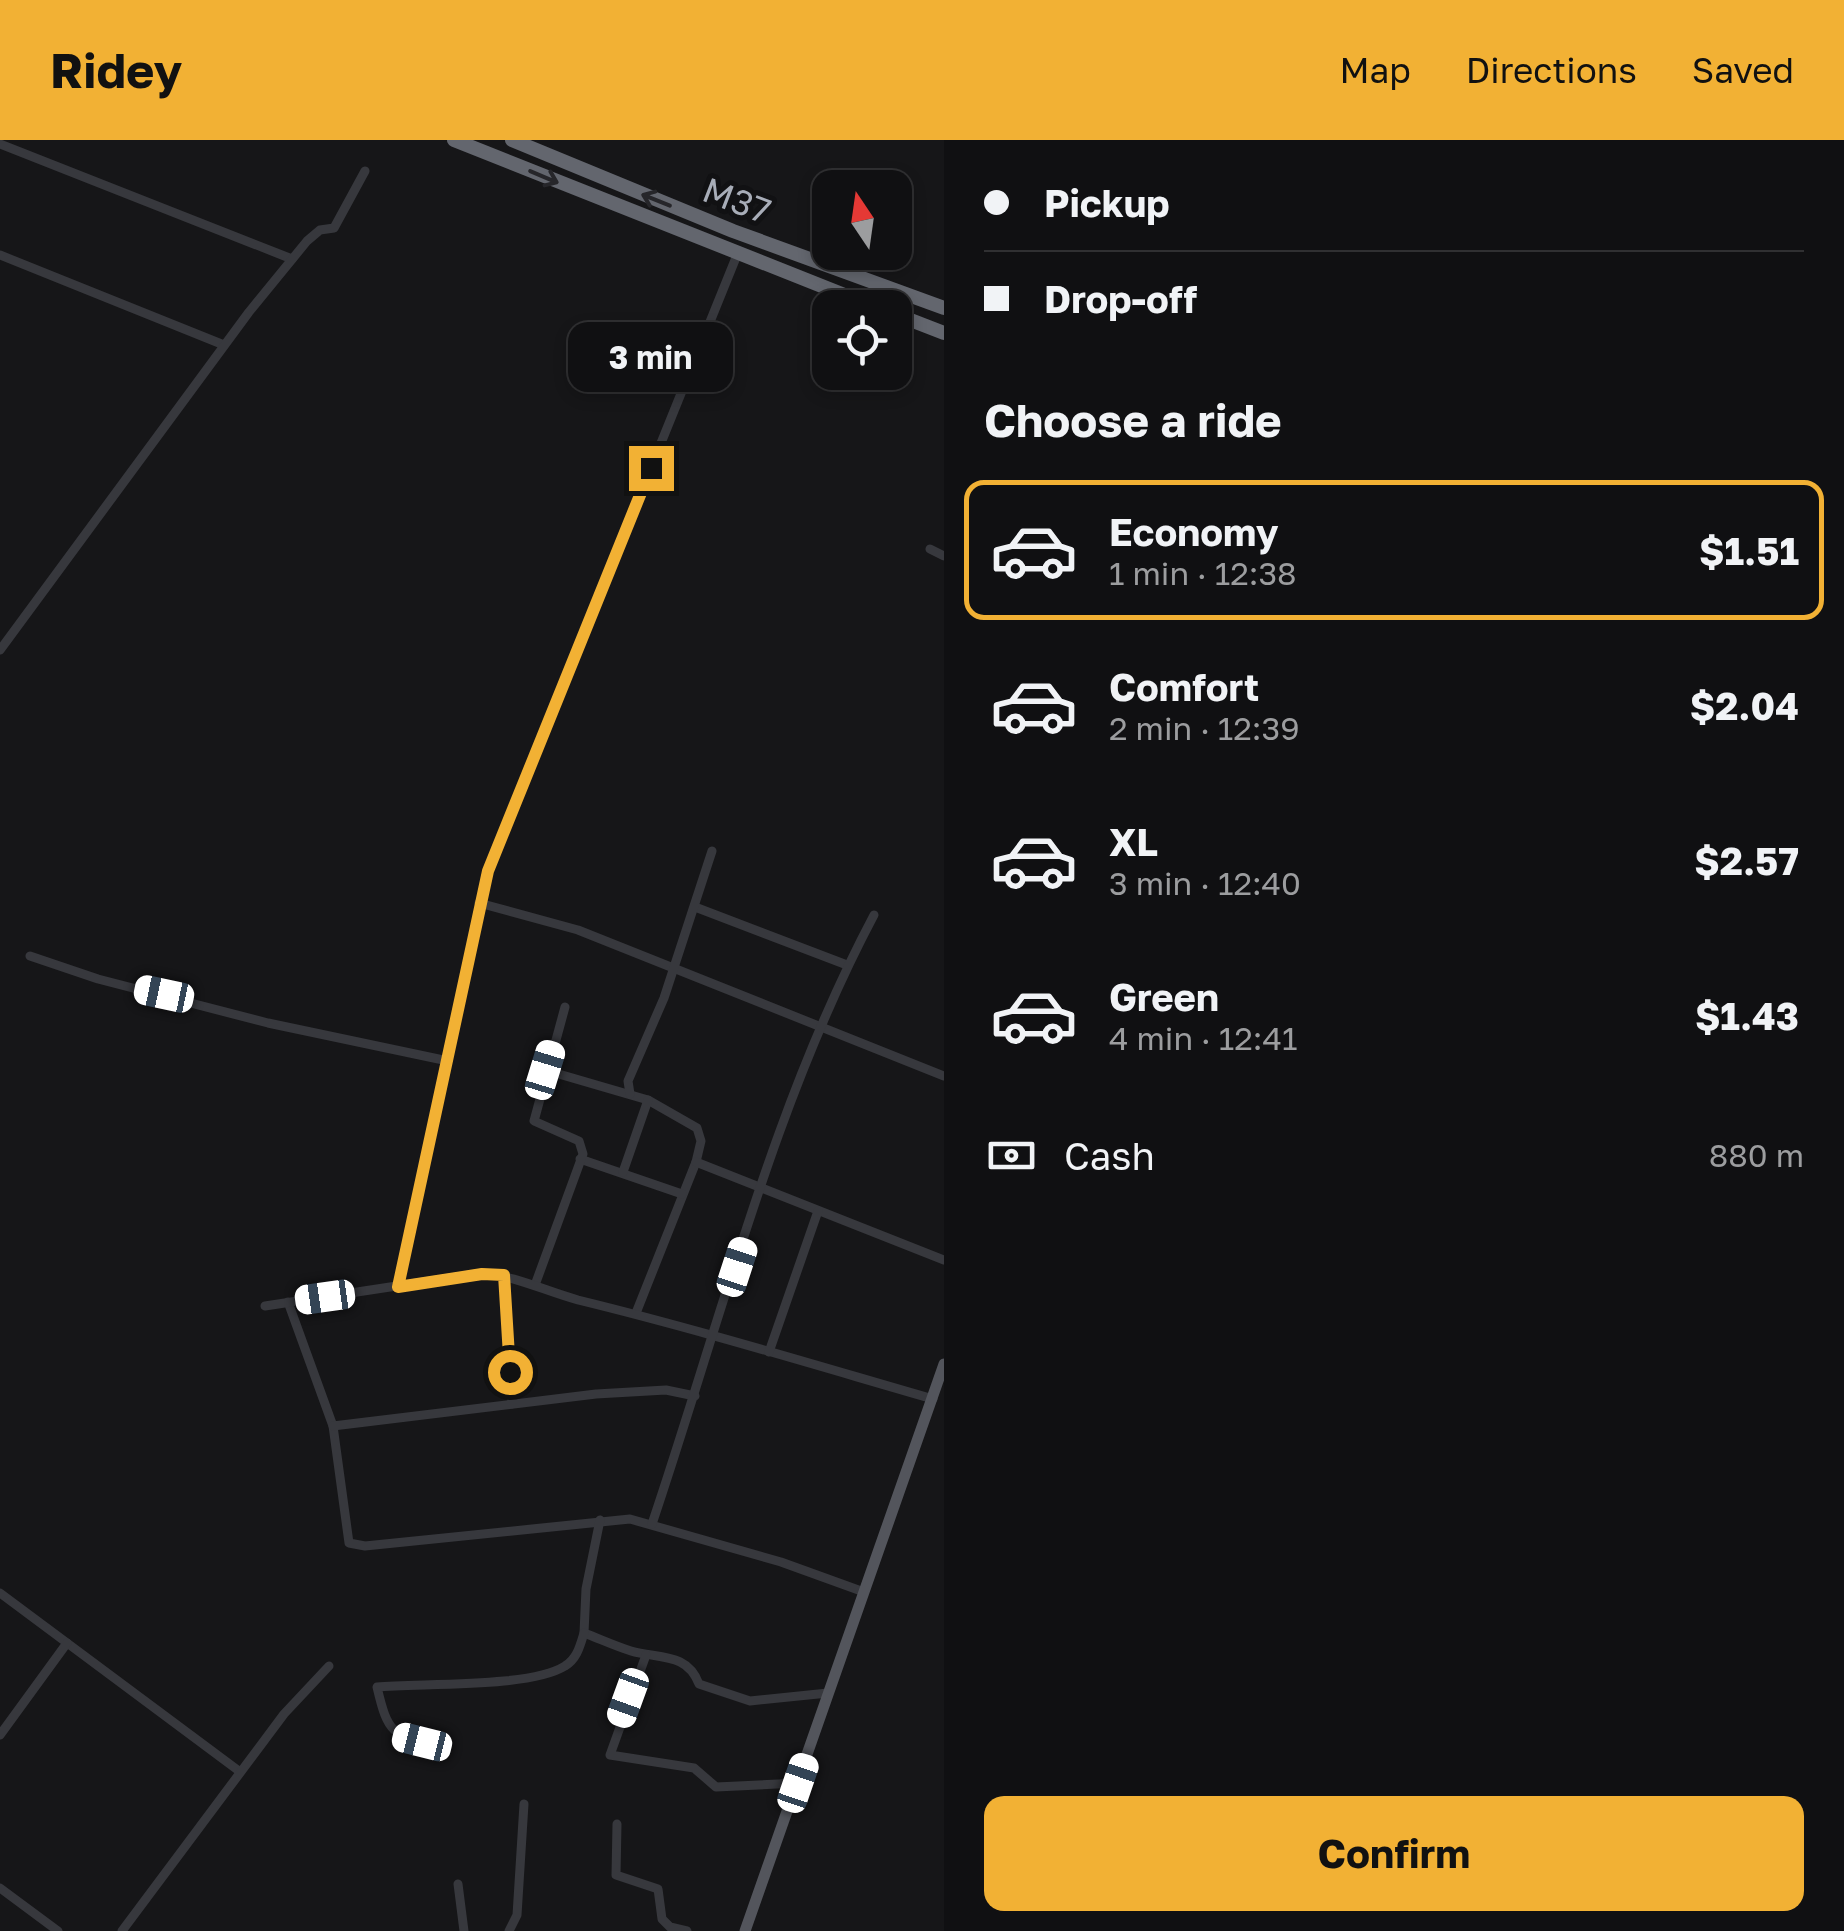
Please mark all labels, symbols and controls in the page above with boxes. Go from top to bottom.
text: Ridey [50,41,182,99]
text: Map [1339,49,1411,91]
text: Directions [1466,49,1637,91]
text: Saved [1692,49,1794,91]
street label: M37 [697,168,777,232]
one-way arrow [528,170,559,188]
north arrow [812,170,912,270]
map controls [812,170,912,390]
text: Pickup [1044,180,1170,225]
one-way arrow [642,189,672,207]
text: Drop-off [1044,276,1197,321]
button: locate [812,290,912,390]
callout: 3 min [568,323,734,393]
text: 3 min [609,338,692,376]
text: Choose a ride [984,393,1282,447]
route end [629,446,674,491]
icon: car [989,505,1079,595]
text: Economy [1109,509,1278,554]
text: $1.51 [1699,528,1799,573]
text: 1 min · 12:38 [1109,554,1297,592]
icon: car [989,660,1079,750]
text: Comfort [1109,664,1259,709]
text: $2.04 [1690,683,1799,728]
text: 2 min · 12:39 [1109,709,1300,747]
icon: car [989,815,1079,905]
text: XL [1109,819,1158,864]
text: $2.57 [1694,838,1799,883]
text: 3 min · 12:40 [1109,864,1301,902]
icon: car [989,970,1079,1060]
car [132,973,196,1015]
text: Green [1109,974,1219,1019]
text: $1.43 [1695,993,1799,1038]
text: 4 min · 12:41 [1109,1019,1297,1057]
car [522,1037,568,1103]
icon: cash [984,1128,1039,1183]
text: Cash [1064,1133,1155,1178]
text: 880 m [1709,1136,1804,1174]
car [713,1234,761,1300]
car [293,1278,357,1316]
route start [488,1350,533,1395]
car [604,1665,652,1731]
car [389,1720,455,1764]
car [774,1750,822,1816]
button: Confirm [984,1796,1804,1911]

